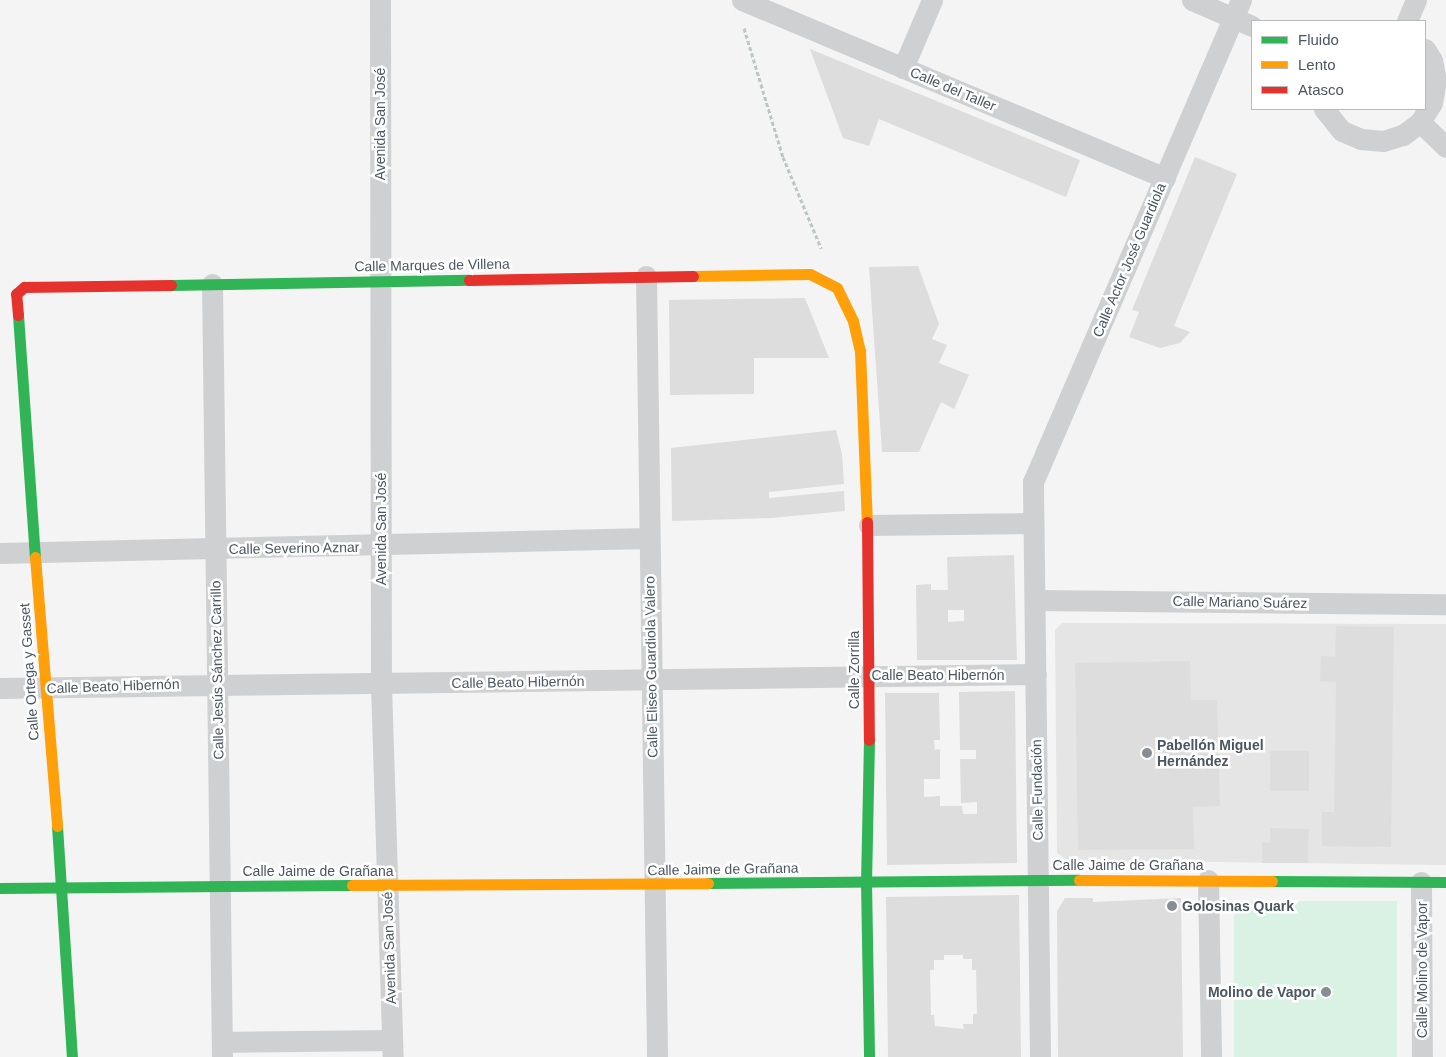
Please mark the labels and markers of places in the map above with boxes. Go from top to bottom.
place label: Pabellón Miguel Hernández [1157,737,1264,770]
marker: Pabellón Miguel Hernández [1141,747,1153,759]
place label: Golosinas Quark [1182,898,1294,914]
marker: Golosinas Quark [1166,900,1178,912]
place label: Molino de Vapor [1208,984,1316,1000]
marker: Molino de Vapor [1320,986,1332,998]

